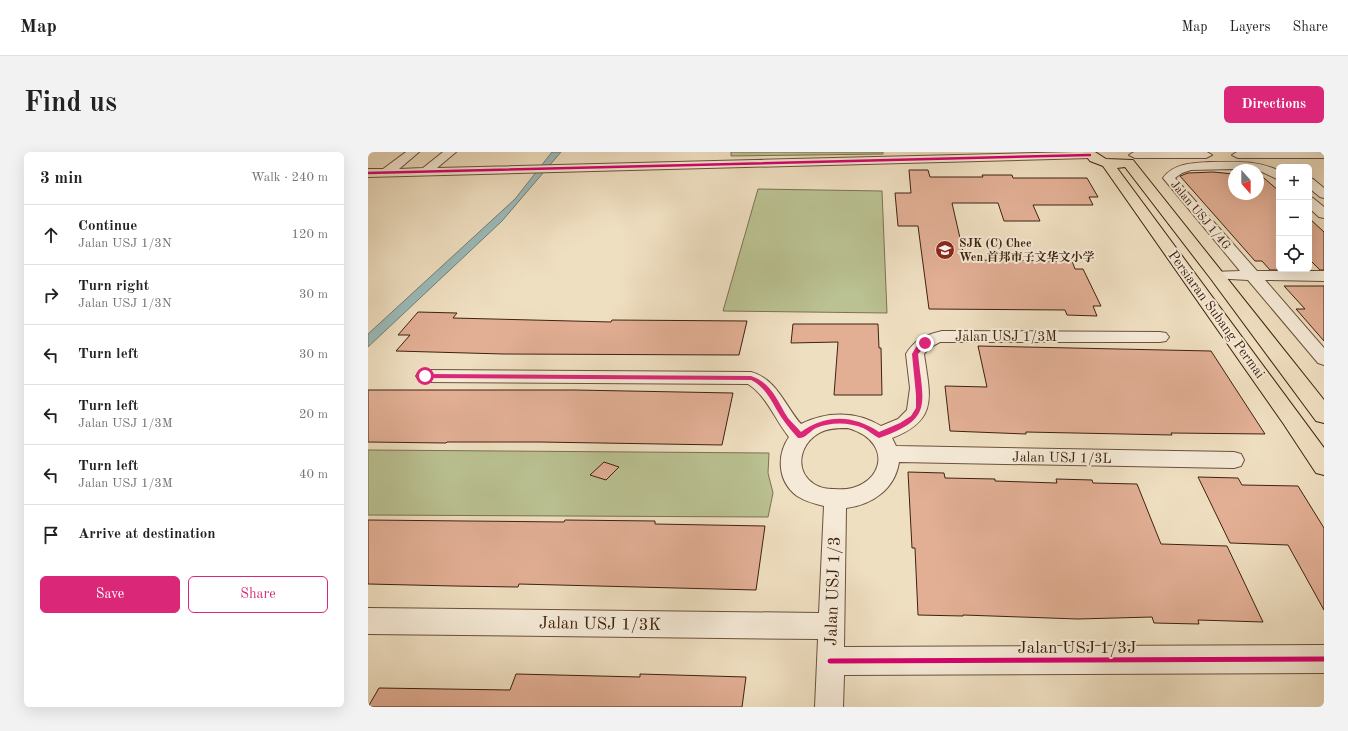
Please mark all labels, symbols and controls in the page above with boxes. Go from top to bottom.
text: Map [20,18,57,37]
text: Map [1182,20,1208,34]
text: Layers [1230,20,1271,34]
text: Share [1293,20,1328,34]
button: Directions [1224,86,1324,123]
text: Find us [24,90,117,118]
north arrow [1228,164,1264,200]
map controls [1276,164,1312,272]
button: + [1276,164,1312,200]
text: 3 min [40,170,83,187]
text: Walk · 240 m [251,171,328,184]
street label: Jalan USJ 1/4G [1168,179,1233,253]
button: − [1276,200,1312,236]
text: Continue [78,219,137,234]
icon: ahead [40,224,62,246]
text: 120 m [291,228,328,241]
button: locate [1276,236,1312,272]
text: Jalan USJ 1/3N [78,237,172,250]
place label: SJK (C) Chee Wen 首邦市子文华文小学 [959,237,1094,264]
school or university icon: SJK (C) Chee Wen 首邦市子文华文小学 [934,239,956,261]
street label: Persiaran Subang Permai [1165,248,1267,381]
text: Turn right [78,279,149,294]
icon: right [40,284,62,306]
text: 30 m [299,288,328,301]
text: Jalan USJ 1/3N [78,297,172,310]
street label: Jalan USJ 1/3M [955,330,1057,344]
route end [916,334,934,352]
icon: left [40,344,62,366]
text: Turn left [78,347,138,362]
text: 30 m [299,348,328,361]
route start [416,367,434,385]
text: Turn left [78,399,138,414]
icon: left [40,404,62,426]
text: 20 m [299,408,328,421]
text: Jalan USJ 1/3M [78,417,173,430]
street label: Jalan USJ 1/3L [1012,450,1112,466]
text: Turn left [78,459,138,474]
icon: left [40,464,62,486]
text: 40 m [299,468,328,481]
text: Jalan USJ 1/3M [78,477,173,490]
icon: arrive [40,524,62,546]
text: Arrive at destination [78,527,216,542]
street label: Jalan USJ 1/3 [823,536,844,646]
button: Save [40,576,180,613]
button: Share [188,576,328,613]
street label: Jalan USJ 1/3K [539,615,661,634]
street label: Jalan USJ 1/3J [1018,640,1136,657]

